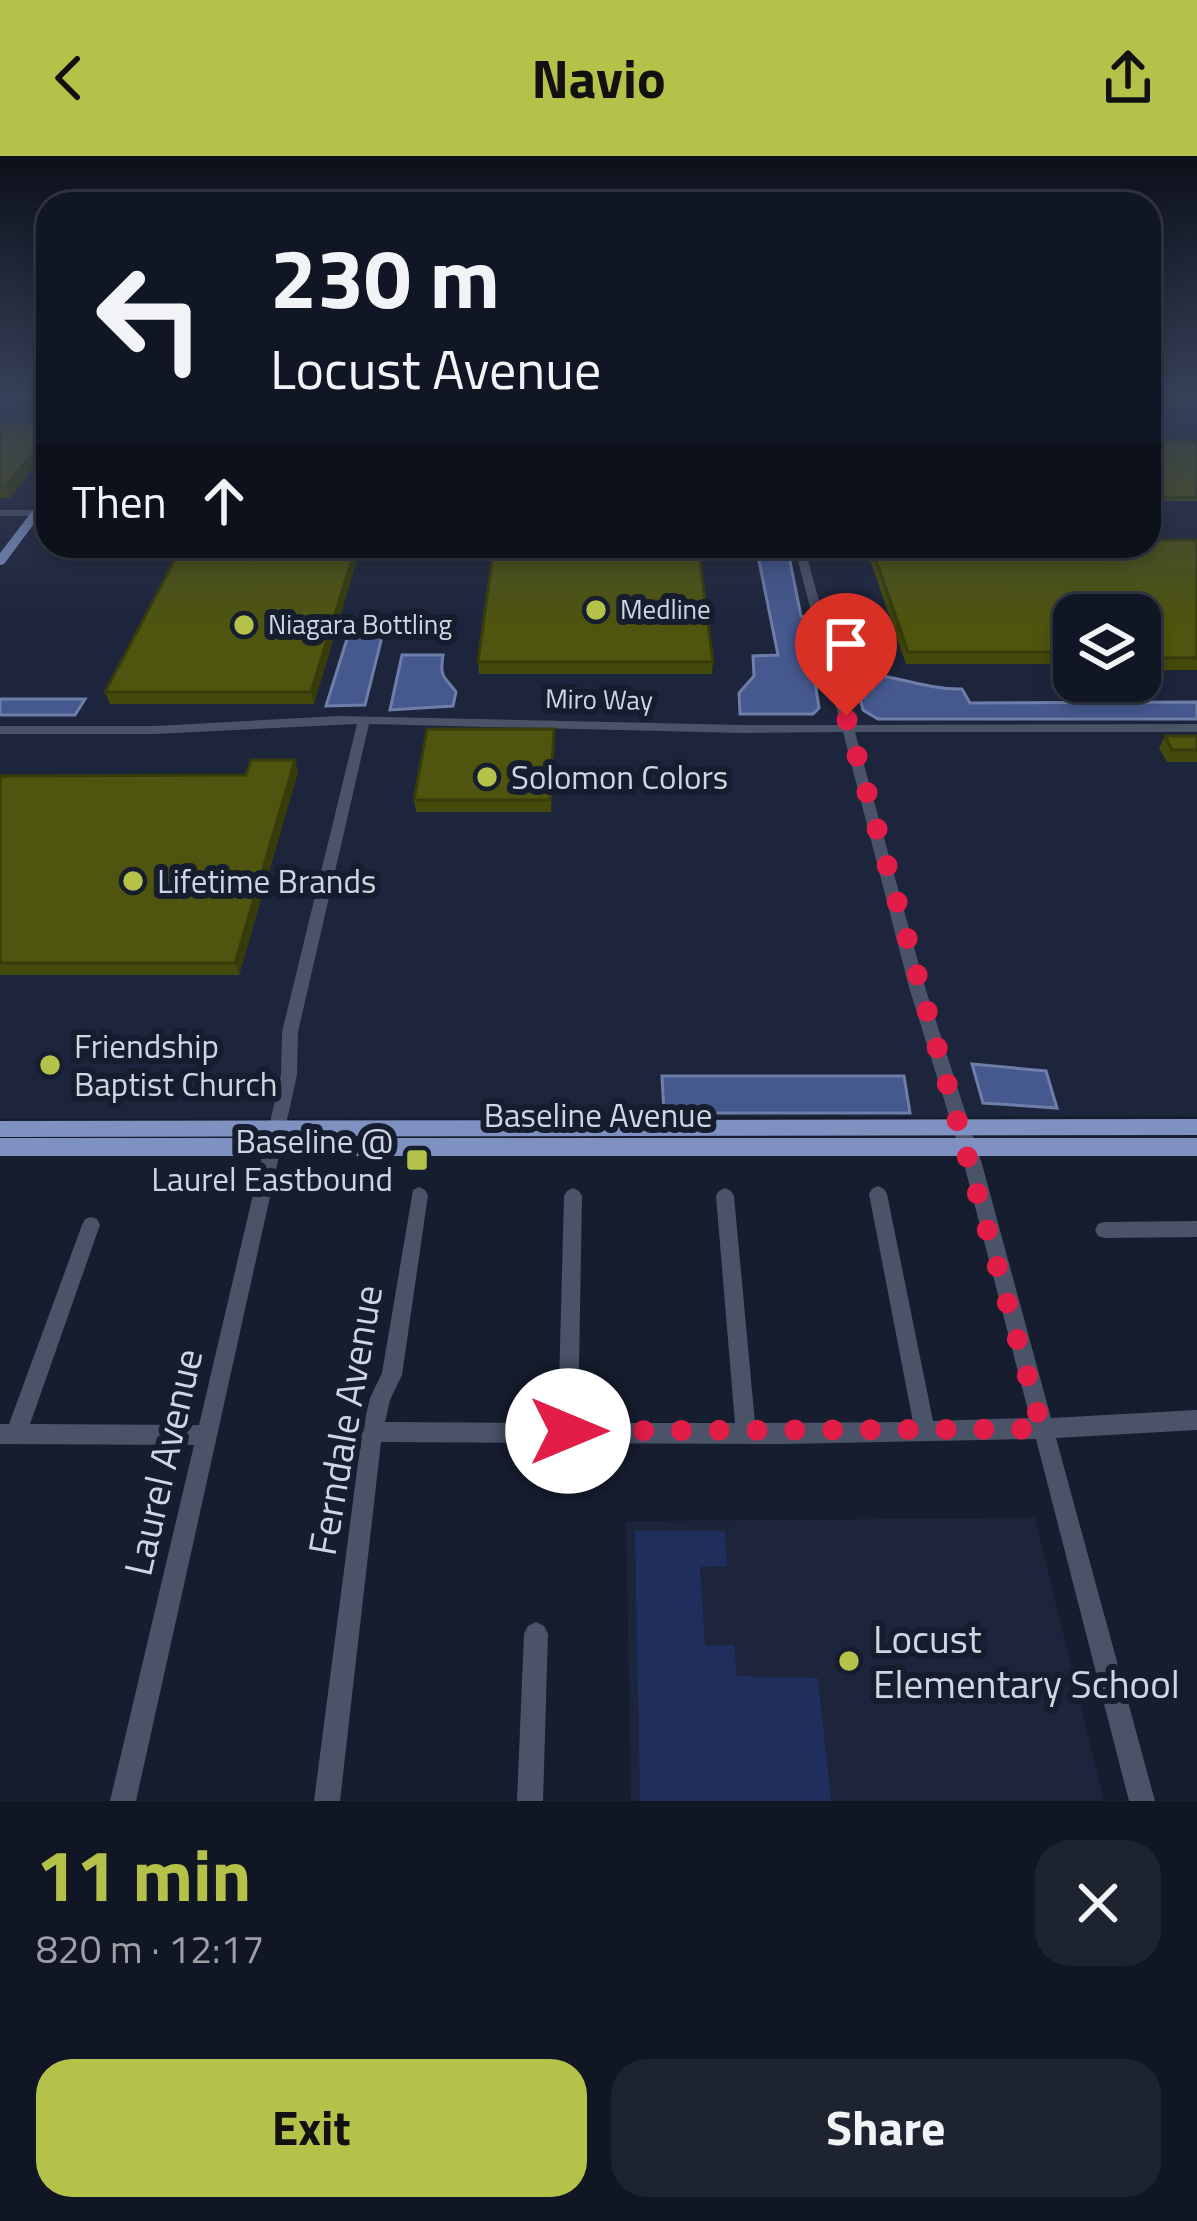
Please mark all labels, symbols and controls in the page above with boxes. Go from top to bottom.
text: Navio [531,37,666,119]
icon: back [36,45,102,111]
icon: share [1095,45,1161,111]
text: 230 m [270,213,500,341]
icon: left [72,240,228,396]
text: Locust Avenue [270,328,601,410]
text: Then [72,467,167,535]
icon: ahead [191,468,257,534]
place label: Medline [620,588,711,629]
pin [795,593,897,716]
map controls [1053,594,1161,702]
button: layers [1053,594,1161,702]
marker: Medline [583,597,609,623]
place label: Niagara Bottling [268,603,452,644]
icon: arrive [813,611,879,677]
marker: Niagara Bottling [231,612,257,638]
street label: Miro Way [545,677,653,720]
place label: Solomon Colors [511,752,728,802]
marker: Solomon Colors [474,764,500,790]
place label: Lifetime Brands [157,856,376,906]
marker: Lifetime Brands [120,868,146,894]
place label: Friendship Baptist Church [74,1021,278,1109]
marker: Friendship Baptist Church [37,1052,63,1078]
street label: Baseline Avenue [484,1090,712,1140]
place label: Baseline @ Laurel Eastbound [151,1116,393,1204]
marker: Baseline @ Laurel Eastbound [404,1147,430,1173]
street label: Ferndale Avenue [292,1280,397,1560]
street label: Laurel Avenue [108,1343,217,1581]
position arrow [505,1368,631,1494]
place label: Locust Elementary School [873,1609,1180,1713]
marker: Locust Elementary School [836,1648,862,1674]
text: 11 min [36,1819,251,1929]
button: close [1035,1840,1161,1966]
text: 820 m · 12:17 [36,1919,264,1978]
button: Exit [36,2059,587,2197]
button: Share [611,2059,1161,2197]

